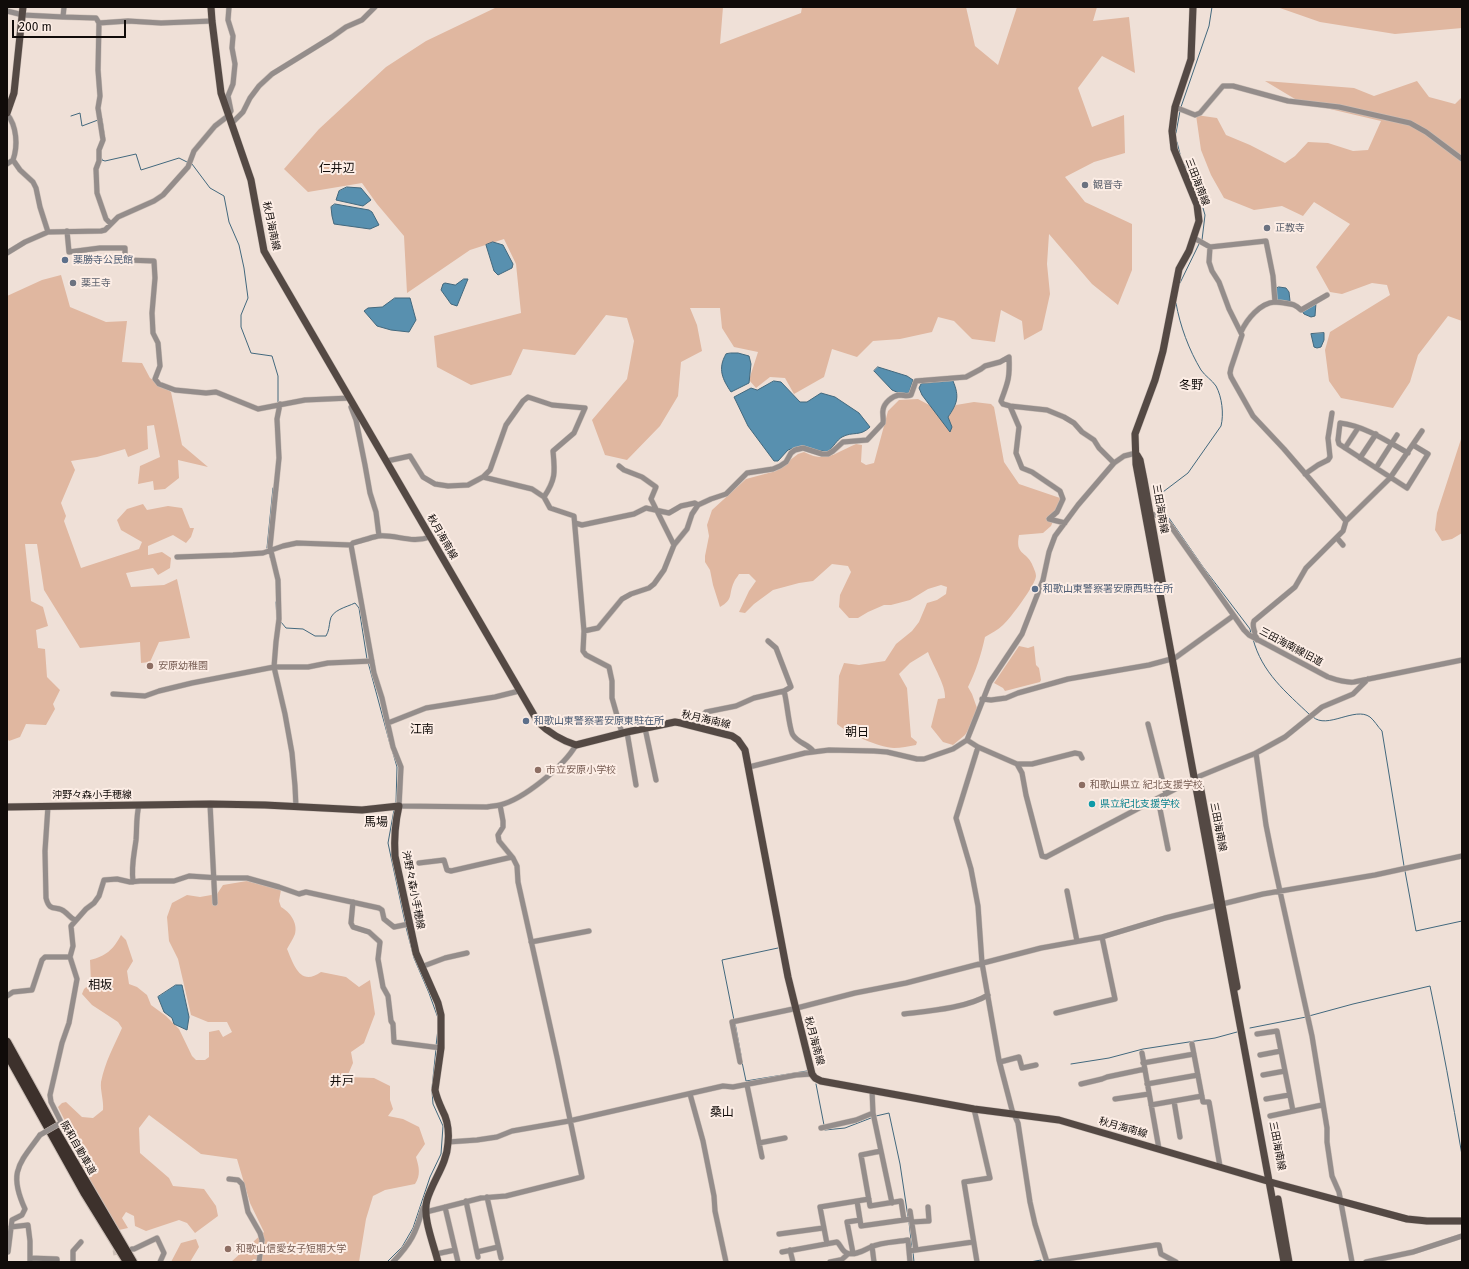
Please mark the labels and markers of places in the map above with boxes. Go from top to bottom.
place label: 観音寺 [1093,179,1123,191]
marker: 観音寺 [1080,180,1090,190]
place label: 正教寺 [1275,222,1305,234]
marker: 正教寺 [1262,223,1272,233]
place label: 薬勝寺公民館 [73,254,133,266]
marker: 薬勝寺公民館 [60,255,70,265]
place label: 薬王寺 [81,277,111,289]
marker: 薬王寺 [68,278,78,288]
place label: 和歌山東警察署安原西駐在所 [1043,583,1173,595]
marker: 和歌山東警察署安原西駐在所 [1030,584,1040,594]
place label: 安原幼稚園 [158,660,208,672]
marker: 安原幼稚園 [145,661,155,671]
place label: 和歌山東警察署安原東駐在所 [534,715,664,727]
marker: 和歌山東警察署安原東駐在所 [521,716,531,726]
place label: 市立安原小学校 [546,764,616,776]
marker: 市立安原小学校 [533,765,543,775]
place label: 和歌山県立 紀北支援学校 [1090,779,1203,791]
marker: 和歌山県立 紀北支援学校 [1077,780,1087,790]
place label: 県立紀北支援学校 [1100,798,1180,810]
marker: 県立紀北支援学校 [1087,799,1097,809]
place label: 和歌山信愛女子短期大学 [236,1243,346,1255]
marker: 和歌山信愛女子短期大学 [223,1244,233,1254]

